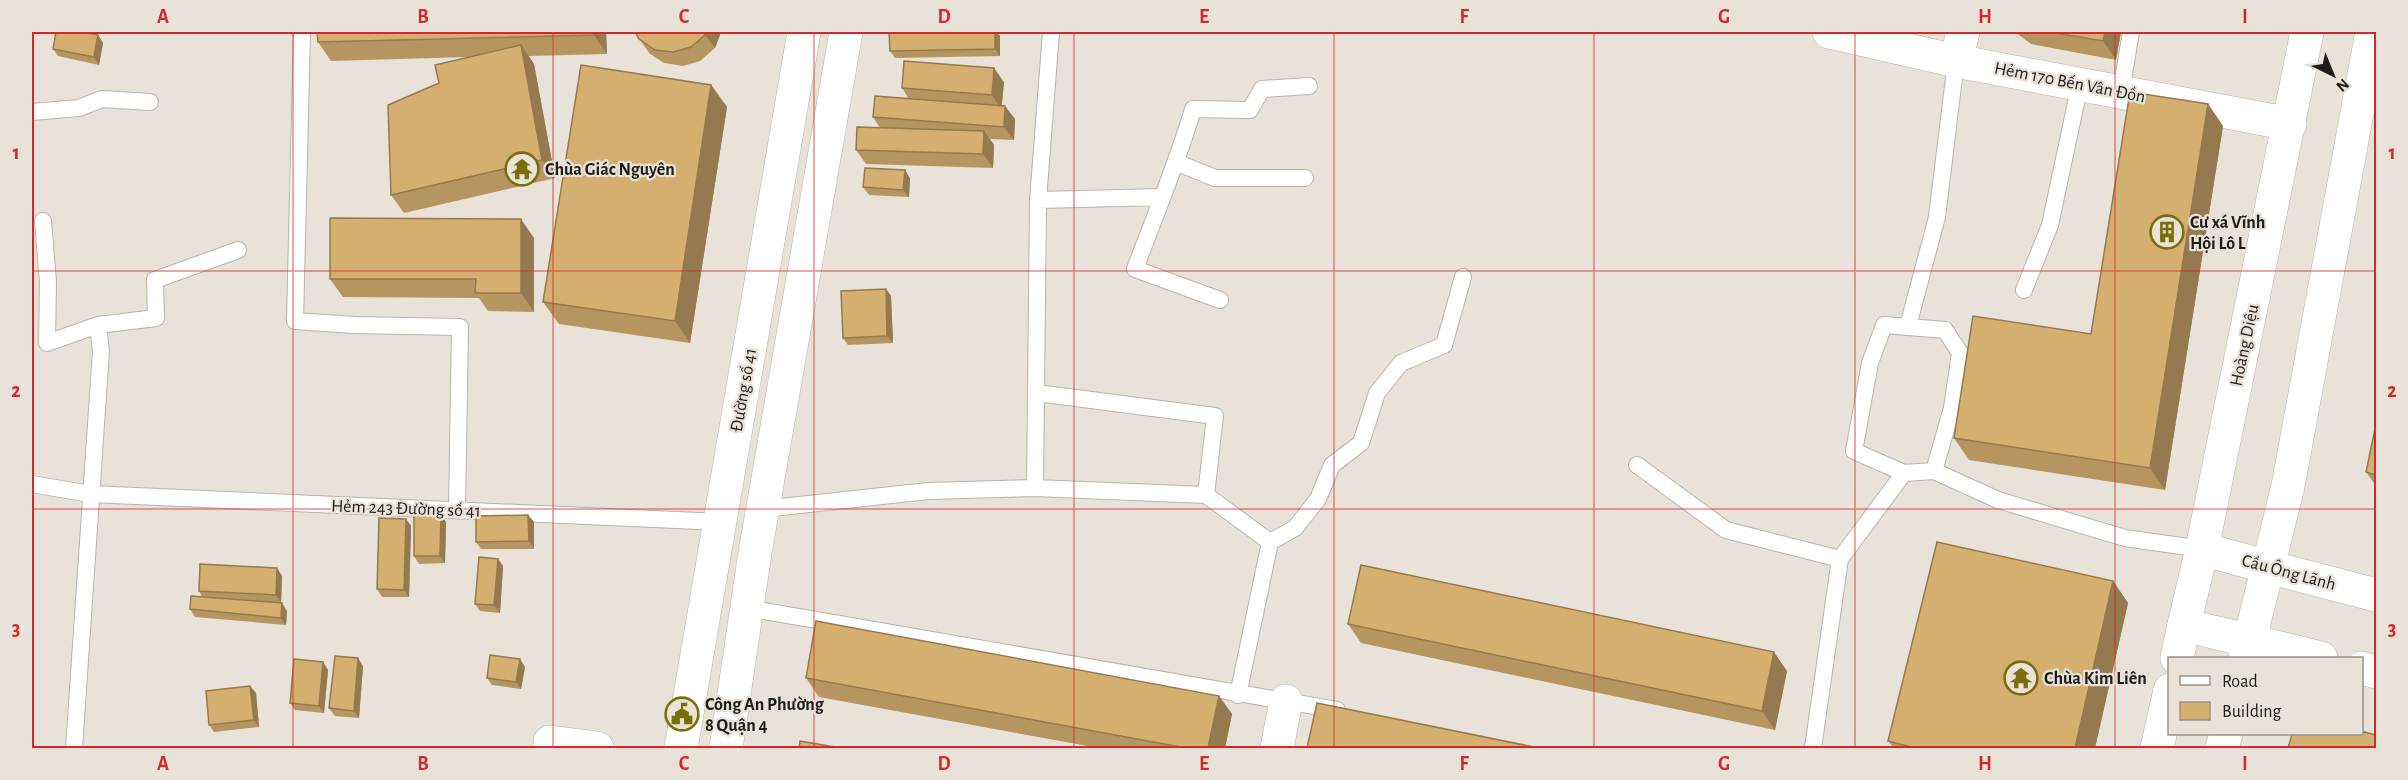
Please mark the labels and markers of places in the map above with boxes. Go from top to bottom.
temple icon: Chùa Giác Nguyên [504,151,540,187]
place label: Chùa Giác Nguyên [545,161,675,179]
building icon: Cư xá Vĩnh Hội Lô L [2149,214,2185,250]
place label: Cư xá Vĩnh Hội Lô L [2190,214,2265,253]
temple icon: Chùa Kim Liên [2003,660,2039,696]
place label: Chùa Kim Liên [2044,670,2147,688]
public building icon: Công An Phường 8 Quận 4 [664,696,700,732]
place label: Công An Phường 8 Quận 4 [705,696,825,735]

